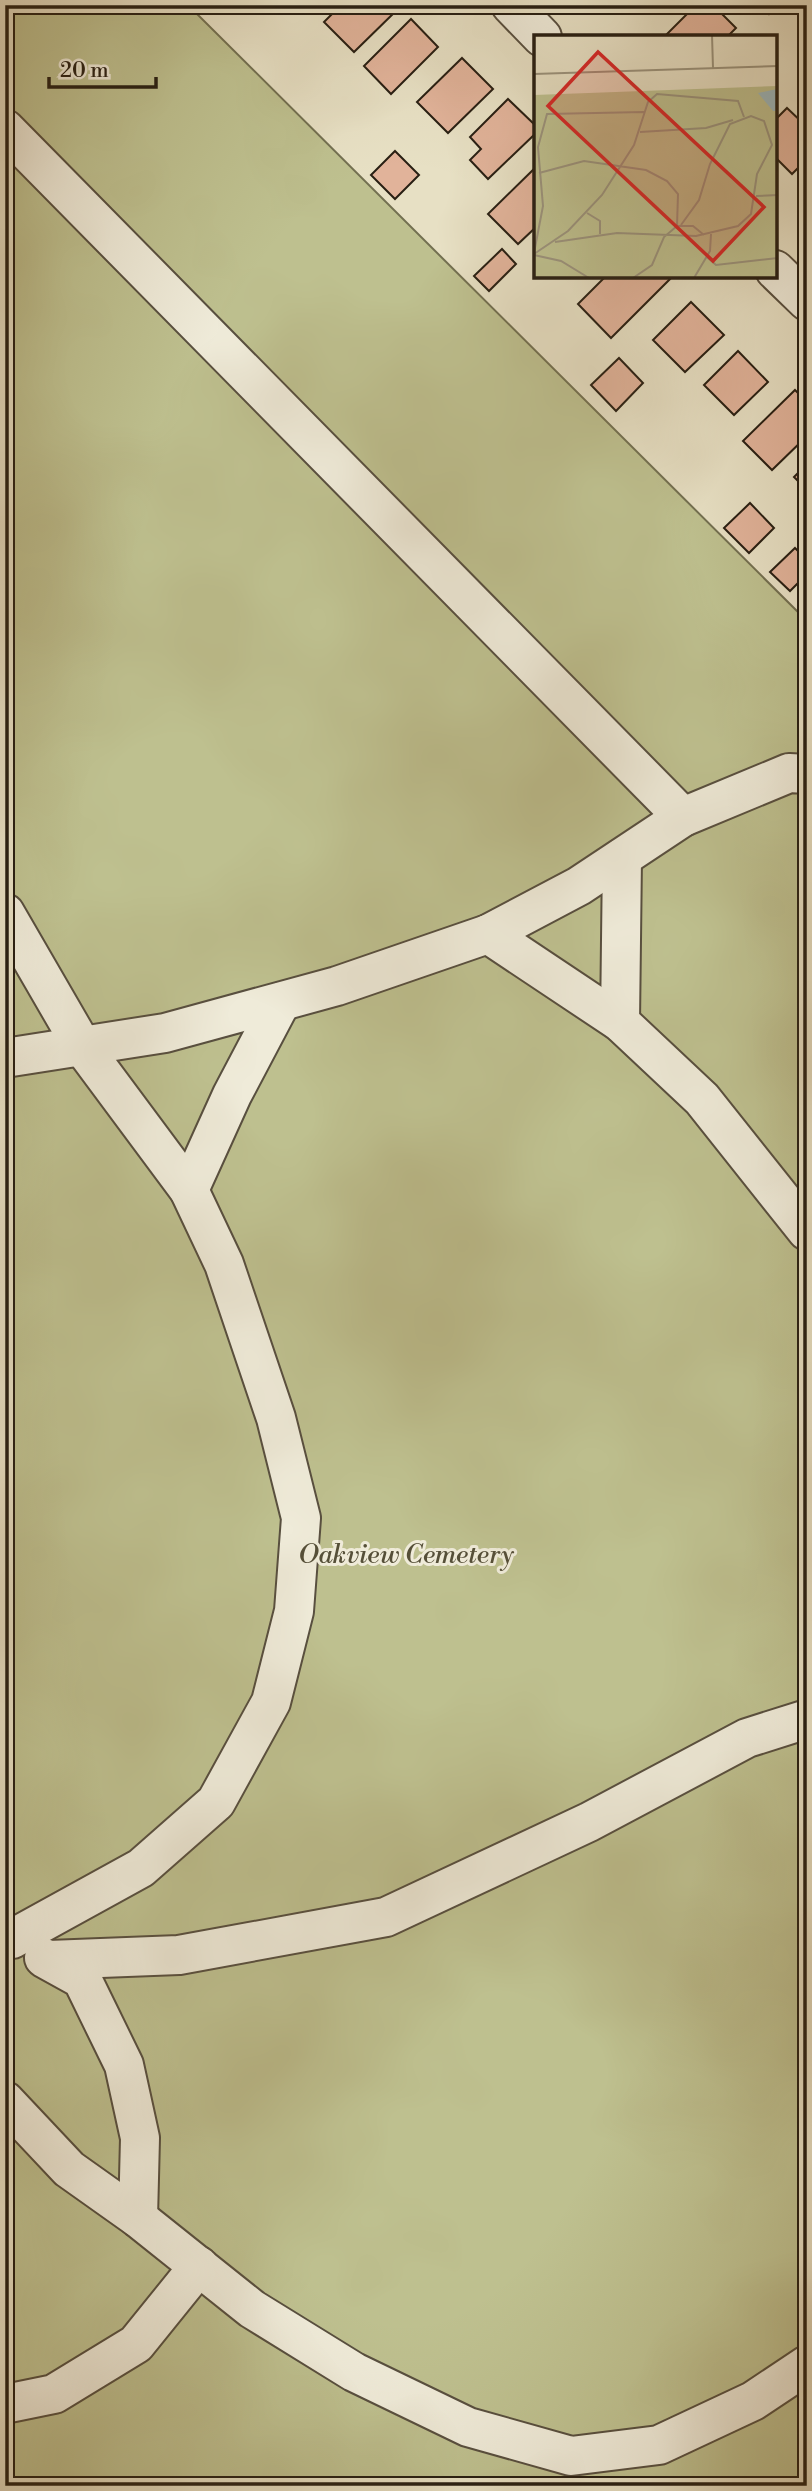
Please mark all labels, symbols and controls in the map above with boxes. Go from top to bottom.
inset map [534,35,777,278]
scale bar [49,46,156,90]
text: 20 m [60,58,109,84]
park label: Oakview Cemetery [298,1539,514,1571]

